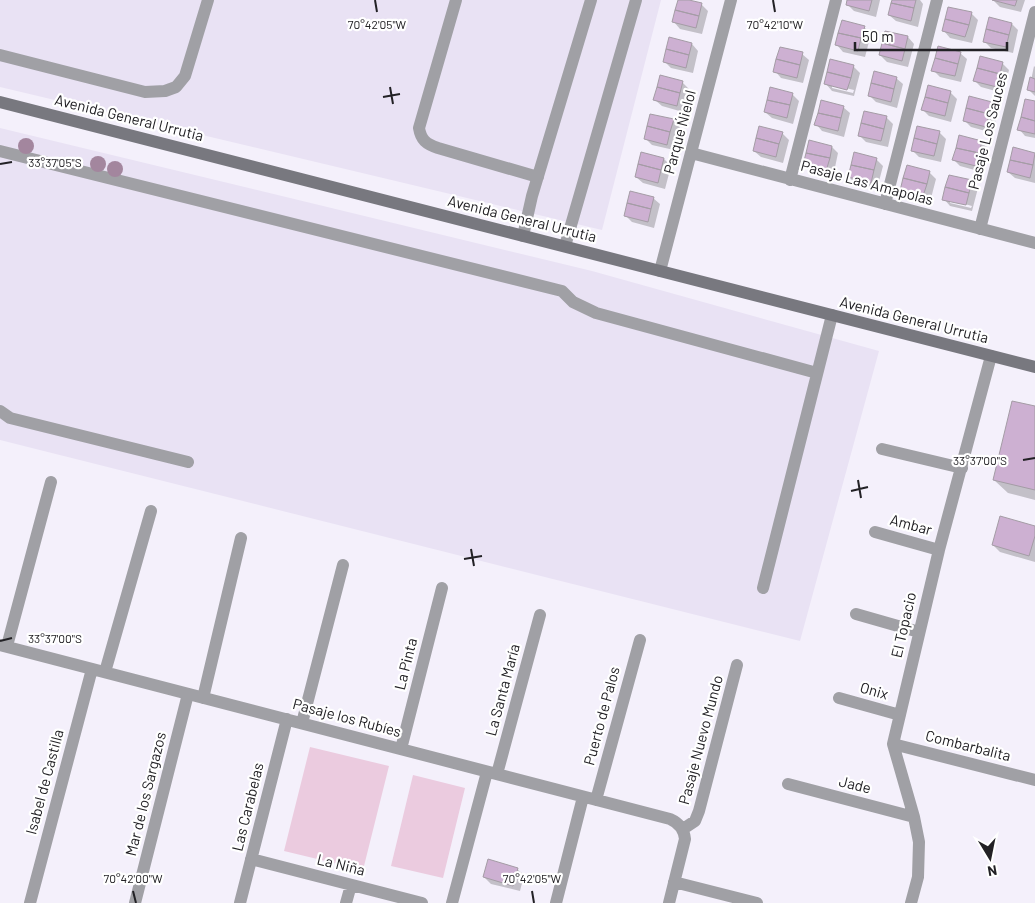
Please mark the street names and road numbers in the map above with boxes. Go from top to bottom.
street label: Pasaje Los Sauces [964,70,1010,191]
street label: Parque Ńielol [659,88,699,176]
street label: Avenida General Urrutia [53,90,205,144]
street label: Pasaje Las Amapolas [799,156,935,208]
street label: Avenida General Urrutia [446,191,598,245]
street label: Avenida General Urrutia [838,292,990,346]
street label: Ambar [888,510,935,538]
street label: El Topacio [887,590,919,659]
street label: La Pinta [390,636,420,692]
street label: La Santa María [481,642,523,738]
street label: Puerto de Palos [579,664,623,767]
street label: Pasaje Nuevo Mundo [674,673,726,806]
street label: Onix [858,677,890,703]
street label: Pasaje los Rubíes [291,694,403,740]
street label: Combarbalita [924,726,1013,764]
street label: Isabel de Castilla [21,727,67,836]
street label: Mar de los Sargazos [121,730,169,858]
street label: Las Carabelas [227,761,267,853]
street label: Jade [837,771,873,797]
street label: La Niña [315,849,367,879]

